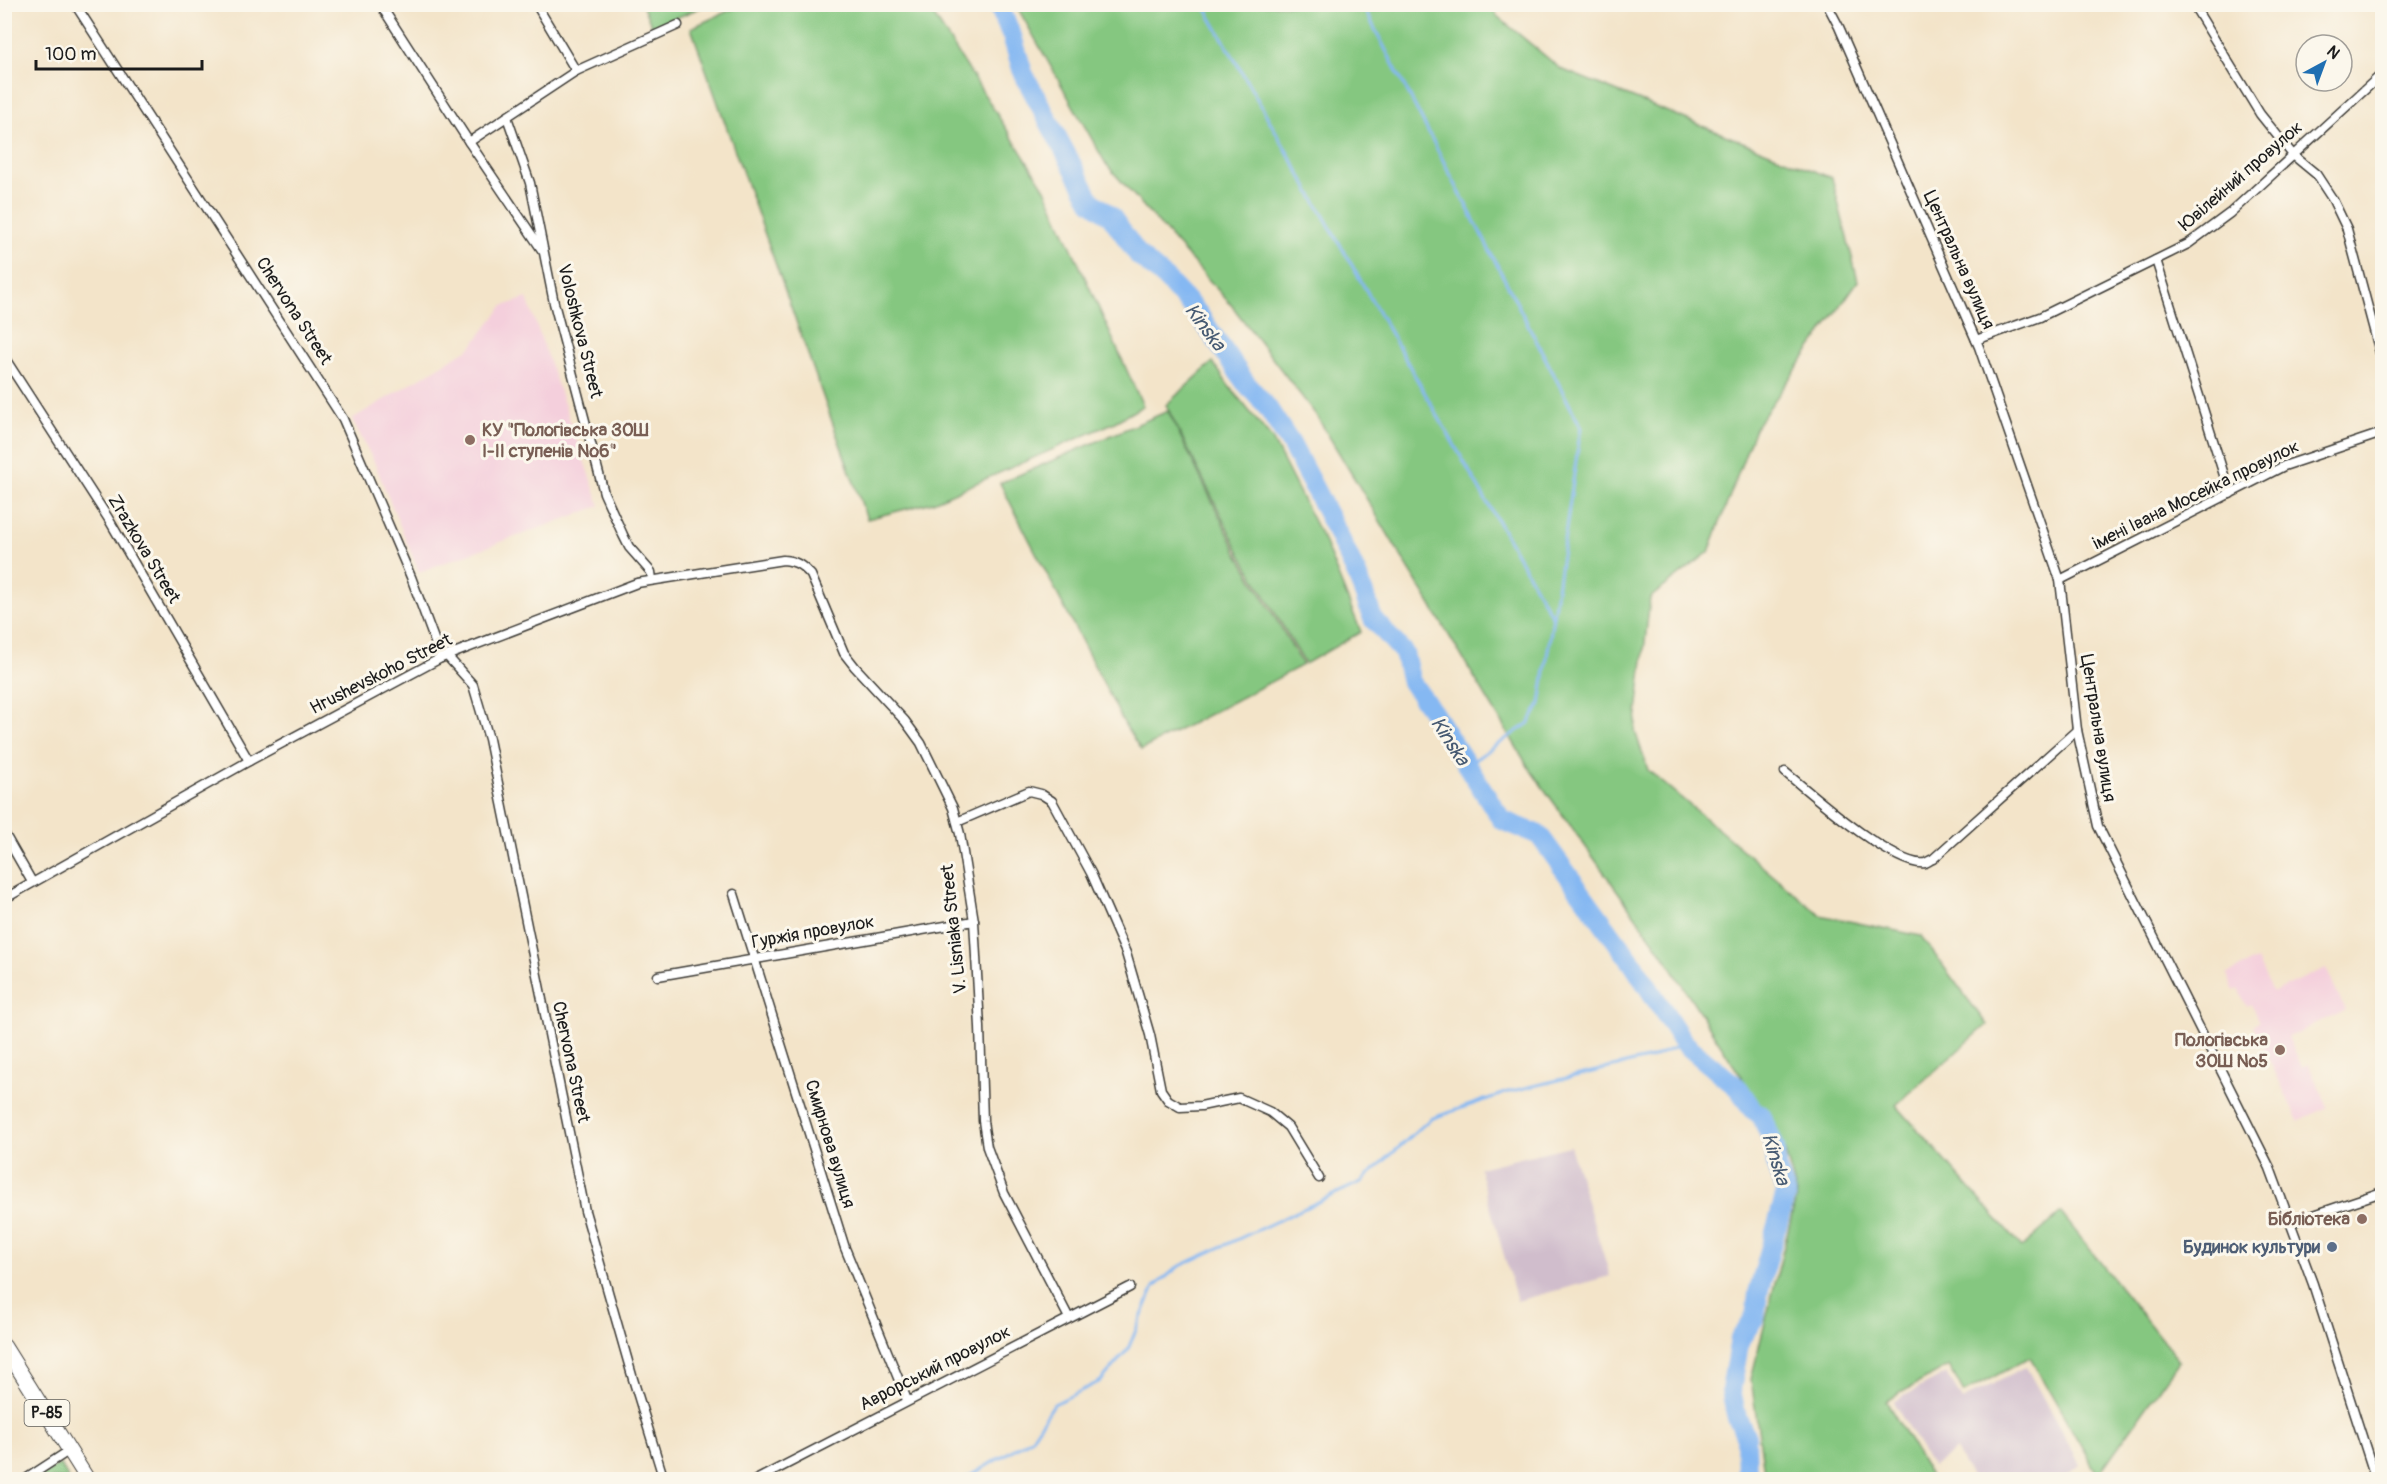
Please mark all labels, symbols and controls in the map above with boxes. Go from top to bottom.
scale bar [36,33,202,71]
north arrow [2294,33,2354,93]
text: N [2323,41,2344,64]
text: 100 m [45,43,97,66]
street label: Ювілейний провулок [2174,116,2308,236]
street label: Центральна вулиця [1918,187,2000,333]
street label: Chervona Street [251,253,338,370]
street label: Voloshkova Street [552,262,608,401]
water label: Kinska [1179,298,1232,357]
place label: КУ "Пологівська ЗОШ І-ІІ ступенів №6" [482,419,648,463]
marker: КУ "Пологівська ЗОШ І-ІІ ступенів №6" [463,433,477,447]
street label: імені Івана Мосейка провулок [2089,435,2303,555]
street label: Zrazkova Street [103,490,186,608]
street label: Hrushevskoho Street [306,628,457,720]
street label: Центральна вулиця [2075,652,2121,804]
water label: Kinska [1425,712,1476,771]
street label: V. Lisniaka Street [936,862,972,995]
street label: Гуржія провулок [750,910,876,954]
street label: Chervona Street [547,999,595,1126]
place label: Пологівська ЗОШ №5 [2175,1029,2269,1073]
marker: Пологівська ЗОШ №5 [2273,1043,2287,1057]
street label: Смирнова вулиця [800,1077,860,1211]
water label: Kinska [1756,1130,1796,1190]
place label: Бібліотека [2268,1208,2351,1231]
marker: Бібліотека [2355,1212,2369,1226]
place label: Будинок культури [2183,1236,2320,1259]
marker: Будинок культури [2325,1240,2339,1254]
street label: Аврорський провулок [855,1320,1015,1416]
road number: Р-85 [24,1400,70,1426]

